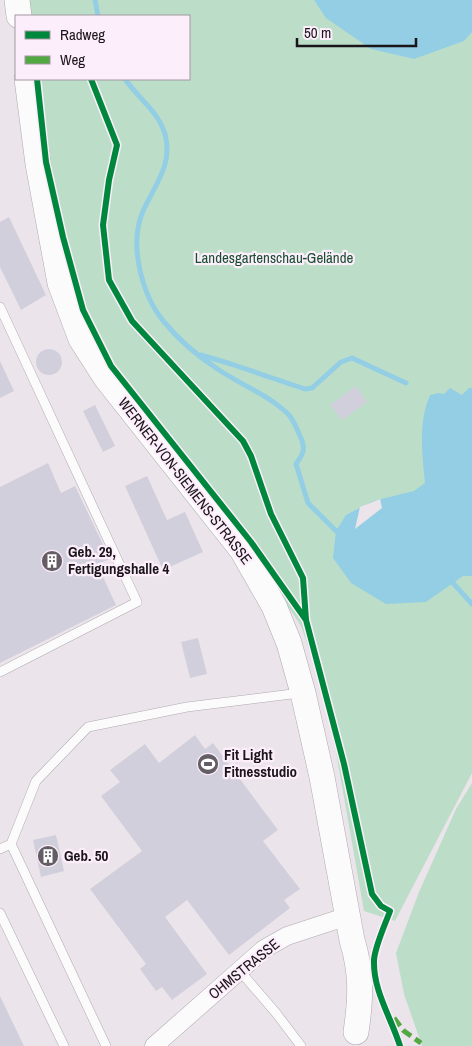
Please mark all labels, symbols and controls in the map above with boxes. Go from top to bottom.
legend [15,15,190,80]
scale bar [297,15,416,47]
text: 50 m [304,22,331,43]
text: Radweg [60,24,105,45]
text: Weg [60,49,85,70]
park label: Landesgartenschau-Gelände [195,247,353,268]
street label: WERNER-VON-SIEMENS-STRASSE [114,393,257,568]
place label: Geb. 29, Fertigungshalle 4 [68,541,169,579]
building icon: Geb. 29, Fertigungshalle 4 [40,549,64,573]
place label: Fit Light Fitnesstudio [224,744,297,782]
sports icon: Fit Light Fitnesstudio [196,752,220,776]
building icon: Geb. 50 [36,844,60,868]
place label: Geb. 50 [64,845,109,866]
street label: OHMSTRASSE [204,933,284,1004]

